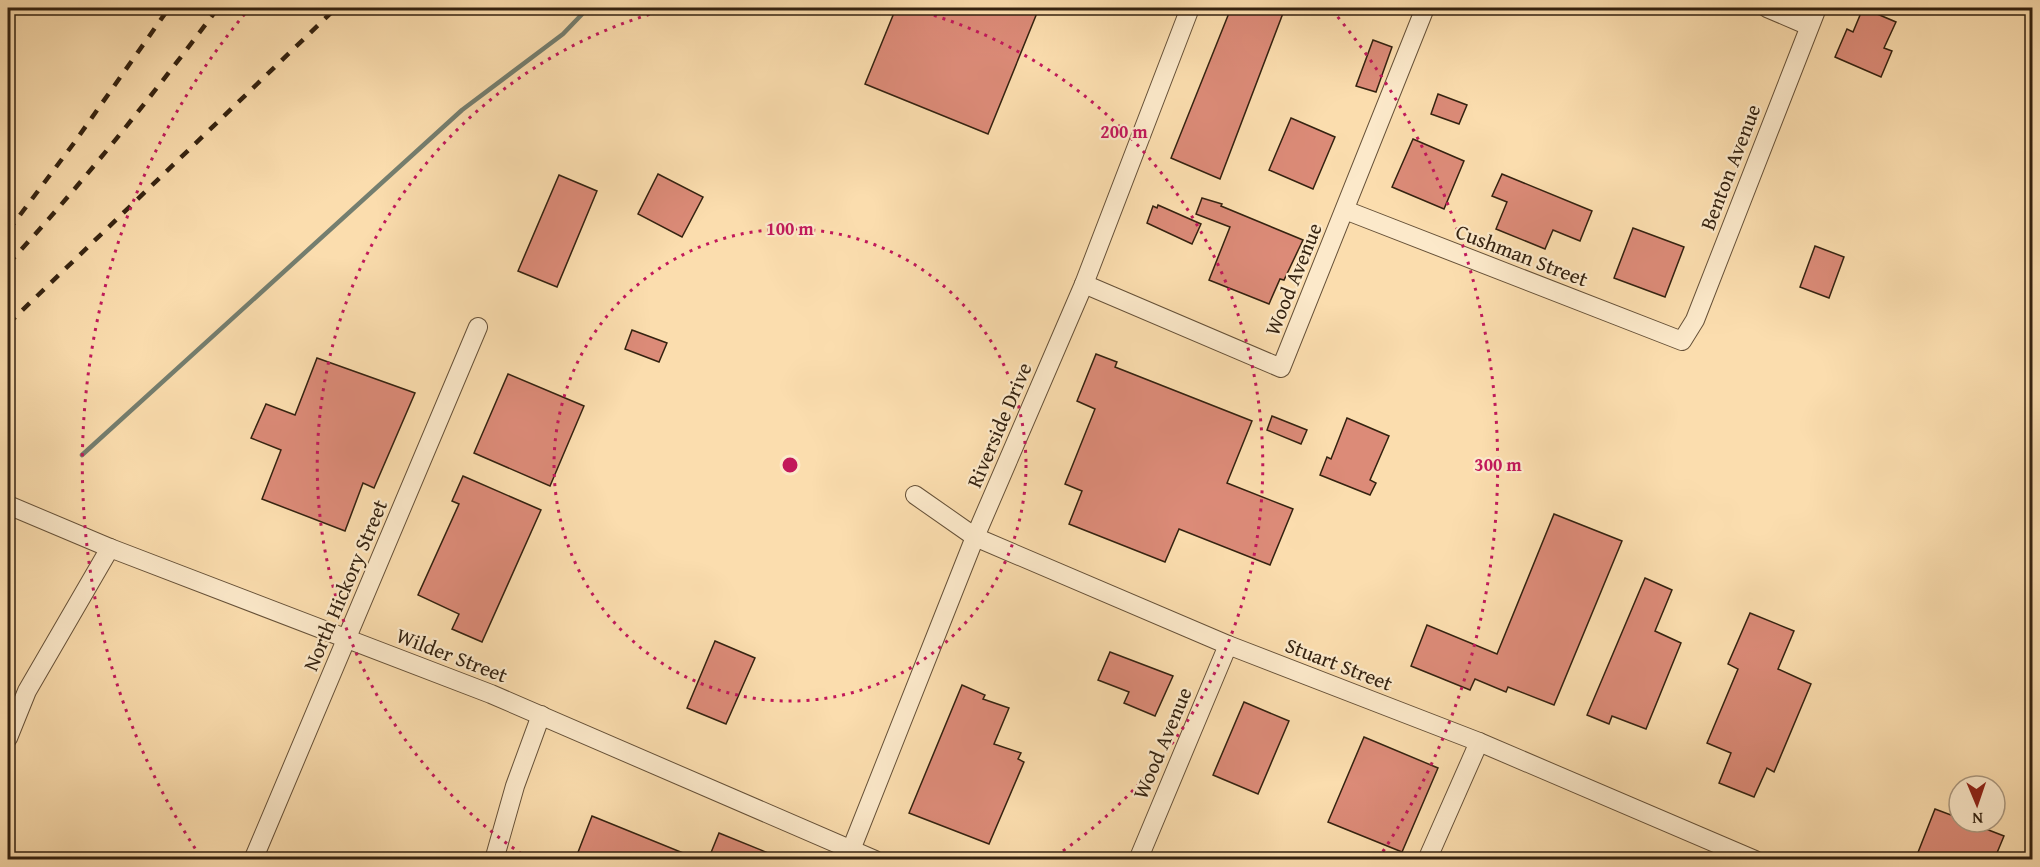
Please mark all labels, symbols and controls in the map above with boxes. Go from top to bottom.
street label: Benton Avenue [1692,99,1768,234]
text: 200 m [1100,118,1148,145]
text: 100 m [766,215,814,242]
street label: Cushman Street [1451,216,1593,295]
street label: Wood Avenue [1256,218,1330,340]
street label: Riverside Drive [959,357,1039,493]
text: 300 m [1474,451,1522,478]
centre of rings [780,455,800,475]
street label: North Hickory Street [295,494,395,676]
street label: Wilder Street [392,620,513,691]
street label: Stuart Street [1281,629,1398,699]
street label: Wood Avenue [1125,682,1200,804]
north arrow [1947,774,2007,834]
text: N [1971,807,1983,831]

